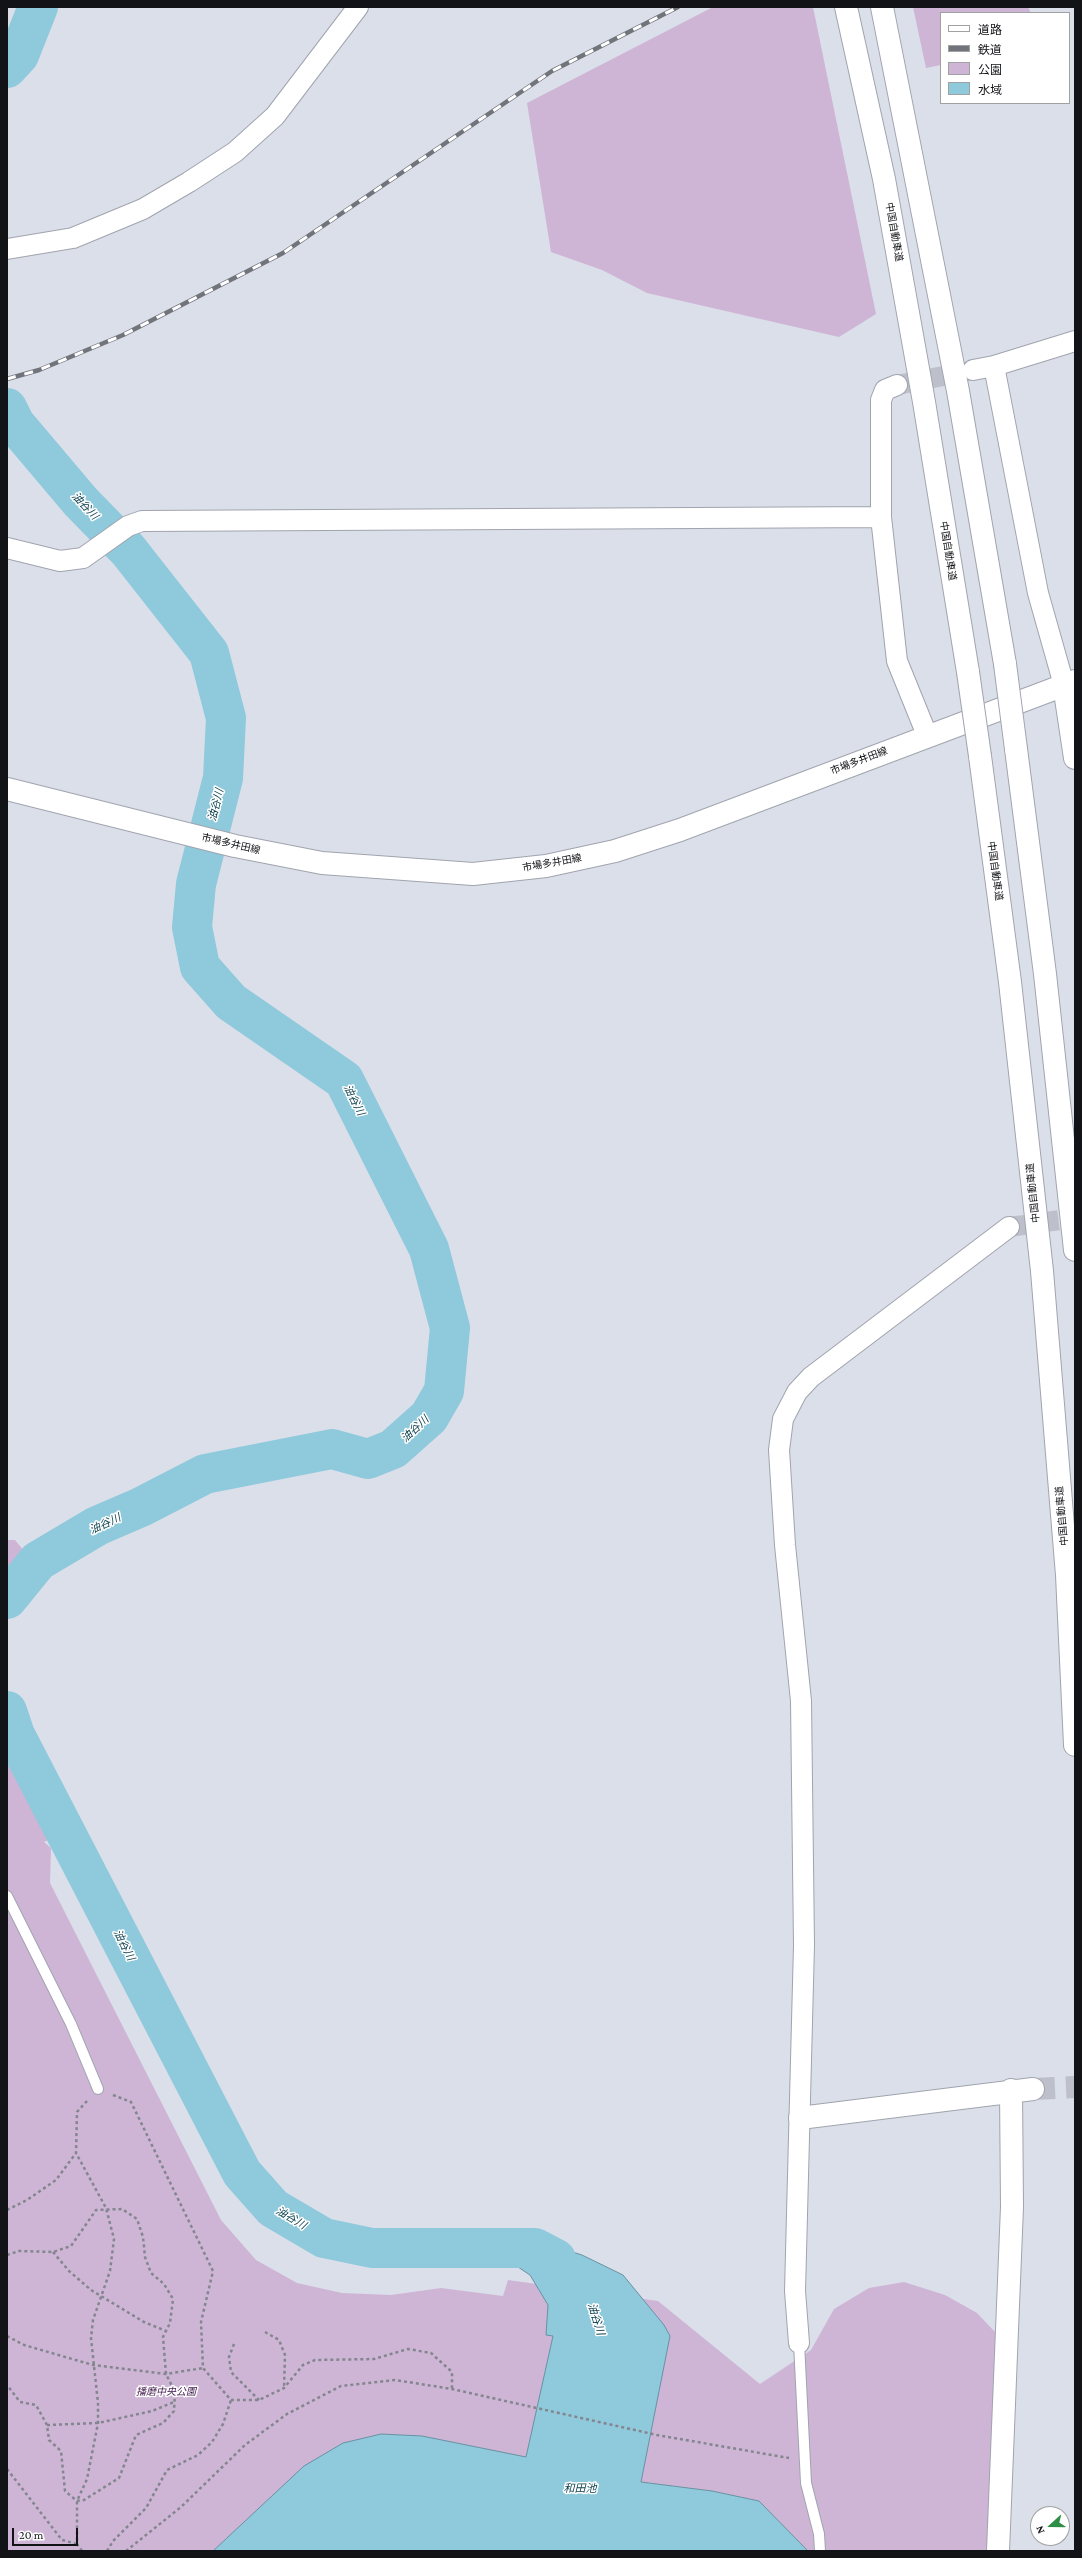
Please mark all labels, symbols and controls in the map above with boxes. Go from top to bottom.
legend [940,12,1070,104]
text: 道路 [978,23,1002,37]
text: 鉄道 [978,43,1002,57]
text: 公園 [978,63,1002,77]
text: 水域 [978,83,1002,97]
street label: 中国自動車道 [883,201,905,263]
water label: 油谷川 [69,489,101,523]
street label: 中国自動車道 [937,520,959,582]
street label: 市場多井田線 [829,745,889,777]
water label: 油谷川 [206,787,226,823]
street label: 市場多井田線 [200,831,262,857]
street label: 中国自動車道 [985,840,1005,902]
street label: 市場多井田線 [521,852,583,874]
water label: 油谷川 [341,1082,367,1118]
street label: 中国自動車道 [1024,1163,1042,1223]
water label: 油谷川 [398,1413,432,1445]
street label: 中国自動車道 [1053,1486,1071,1546]
water label: 油谷川 [87,1511,123,1537]
water label: 油谷川 [111,1927,137,1963]
water label: 油谷川 [273,2204,309,2232]
water label: 油谷川 [585,2301,607,2337]
park label: 播磨中央公園 [136,2386,196,2398]
water label: 和田池 [564,2482,596,2496]
north arrow [1030,2506,1070,2546]
scale bar [14,2520,80,2546]
text: N [1033,2524,1047,2536]
text: 20 m [19,2528,43,2542]

